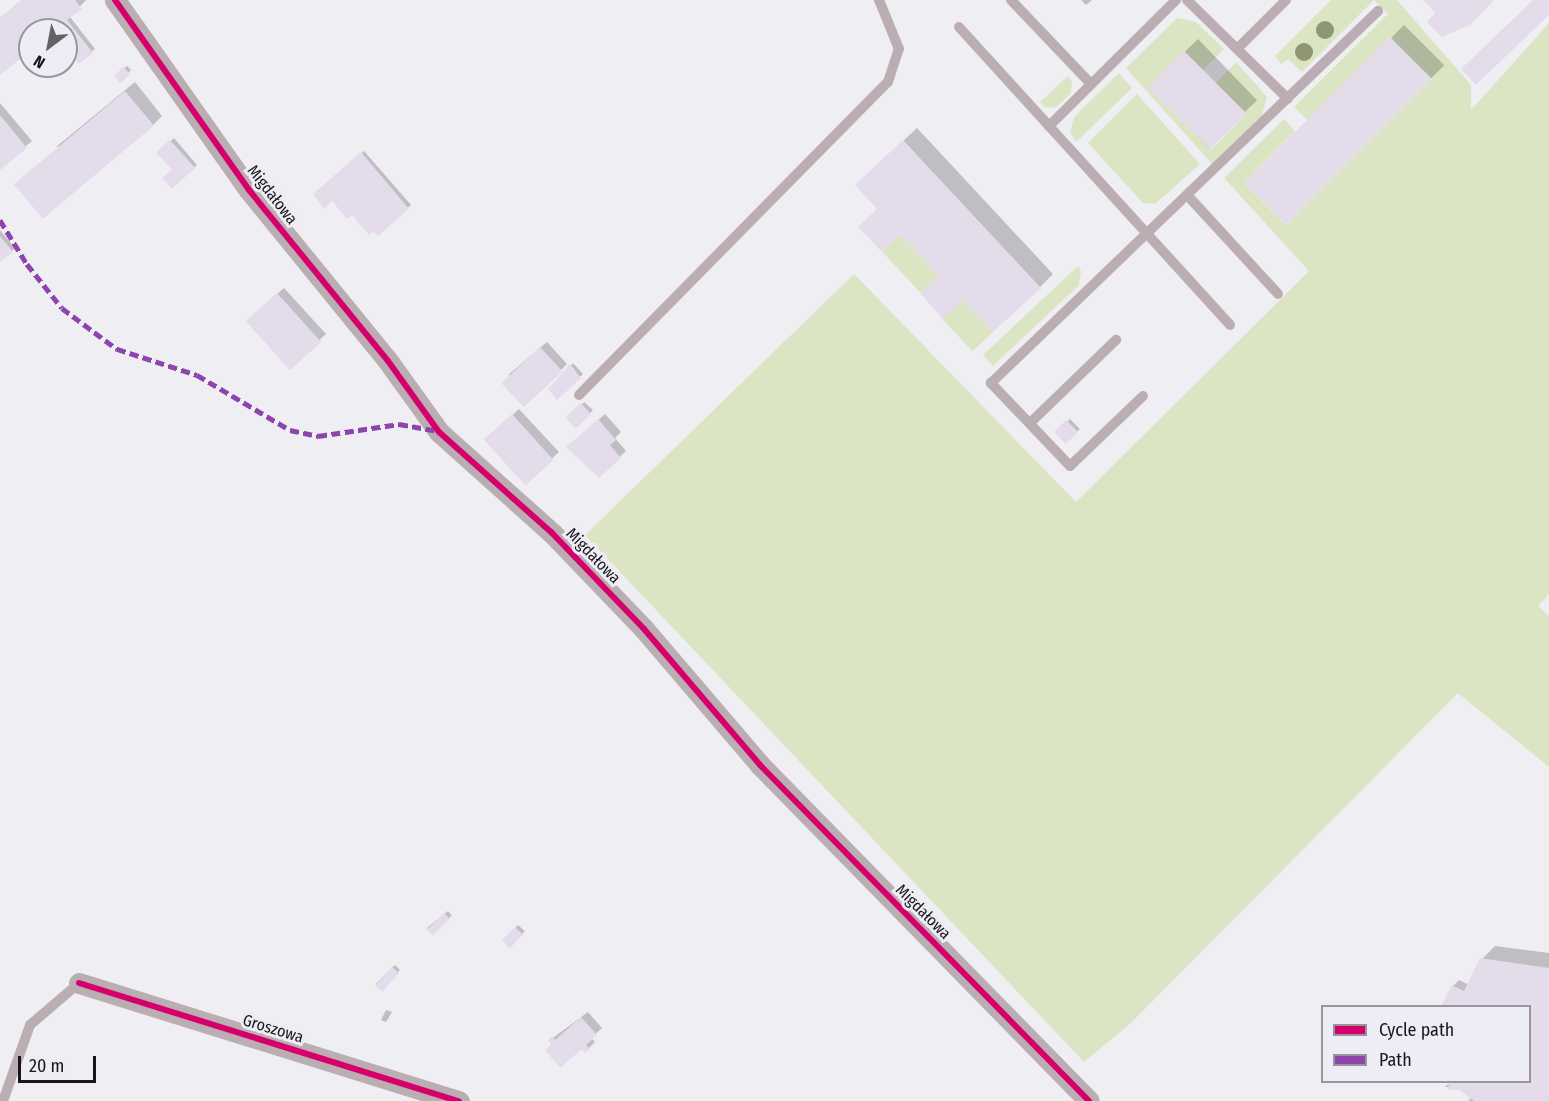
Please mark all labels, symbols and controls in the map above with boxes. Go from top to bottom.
north arrow [18,18,78,78]
text: N [30,51,48,73]
street label: Migdałowa [243,162,301,228]
street label: Migdałowa [562,524,624,588]
street label: Migdałowa [891,880,955,944]
legend [1321,1005,1531,1083]
street label: Groszowa [240,1011,306,1047]
text: Cycle path [1379,1019,1454,1041]
scale bar [21,1044,99,1082]
text: Path [1379,1049,1412,1071]
text: 20 m [29,1055,64,1077]

